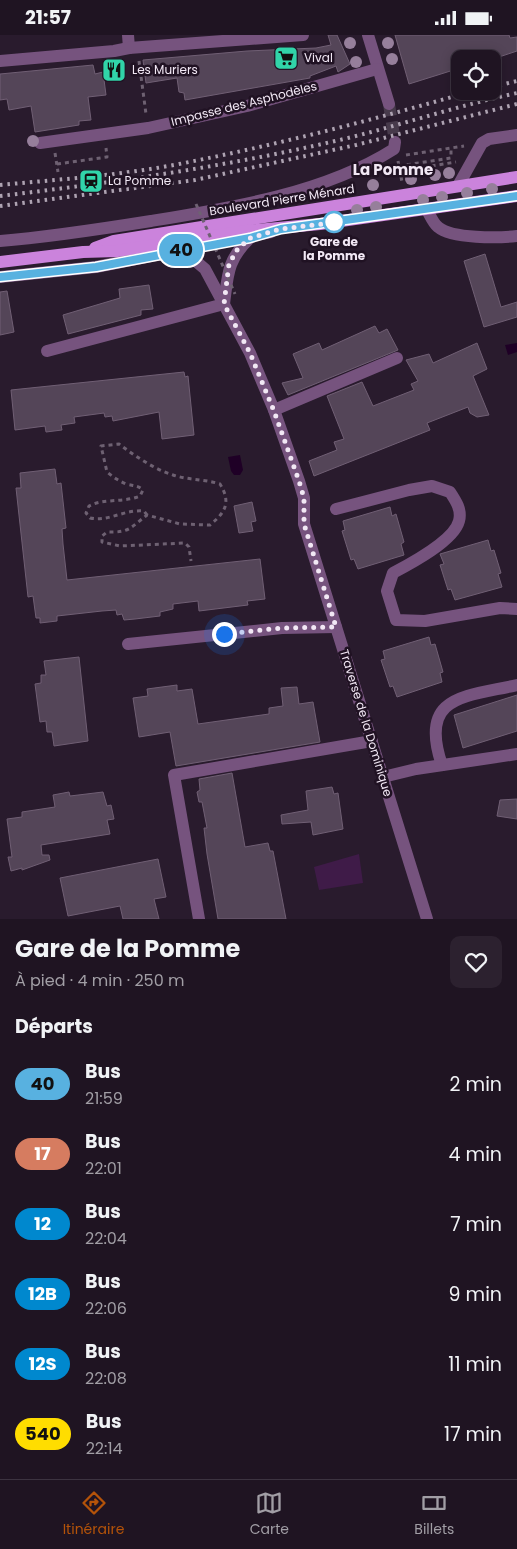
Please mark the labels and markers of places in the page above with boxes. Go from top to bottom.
supermarket icon: Vival [273,45,299,71]
place label: Vival [304,49,333,66]
restaurant icon: Les Muriers [101,57,127,83]
place label: Les Muriers [132,61,198,78]
station icon: La Pomme [78,168,104,194]
place label: La Pomme [108,172,171,189]
marker: Gare de la Pomme [323,211,345,233]
place label: Gare de la Pomme [303,233,366,264]

